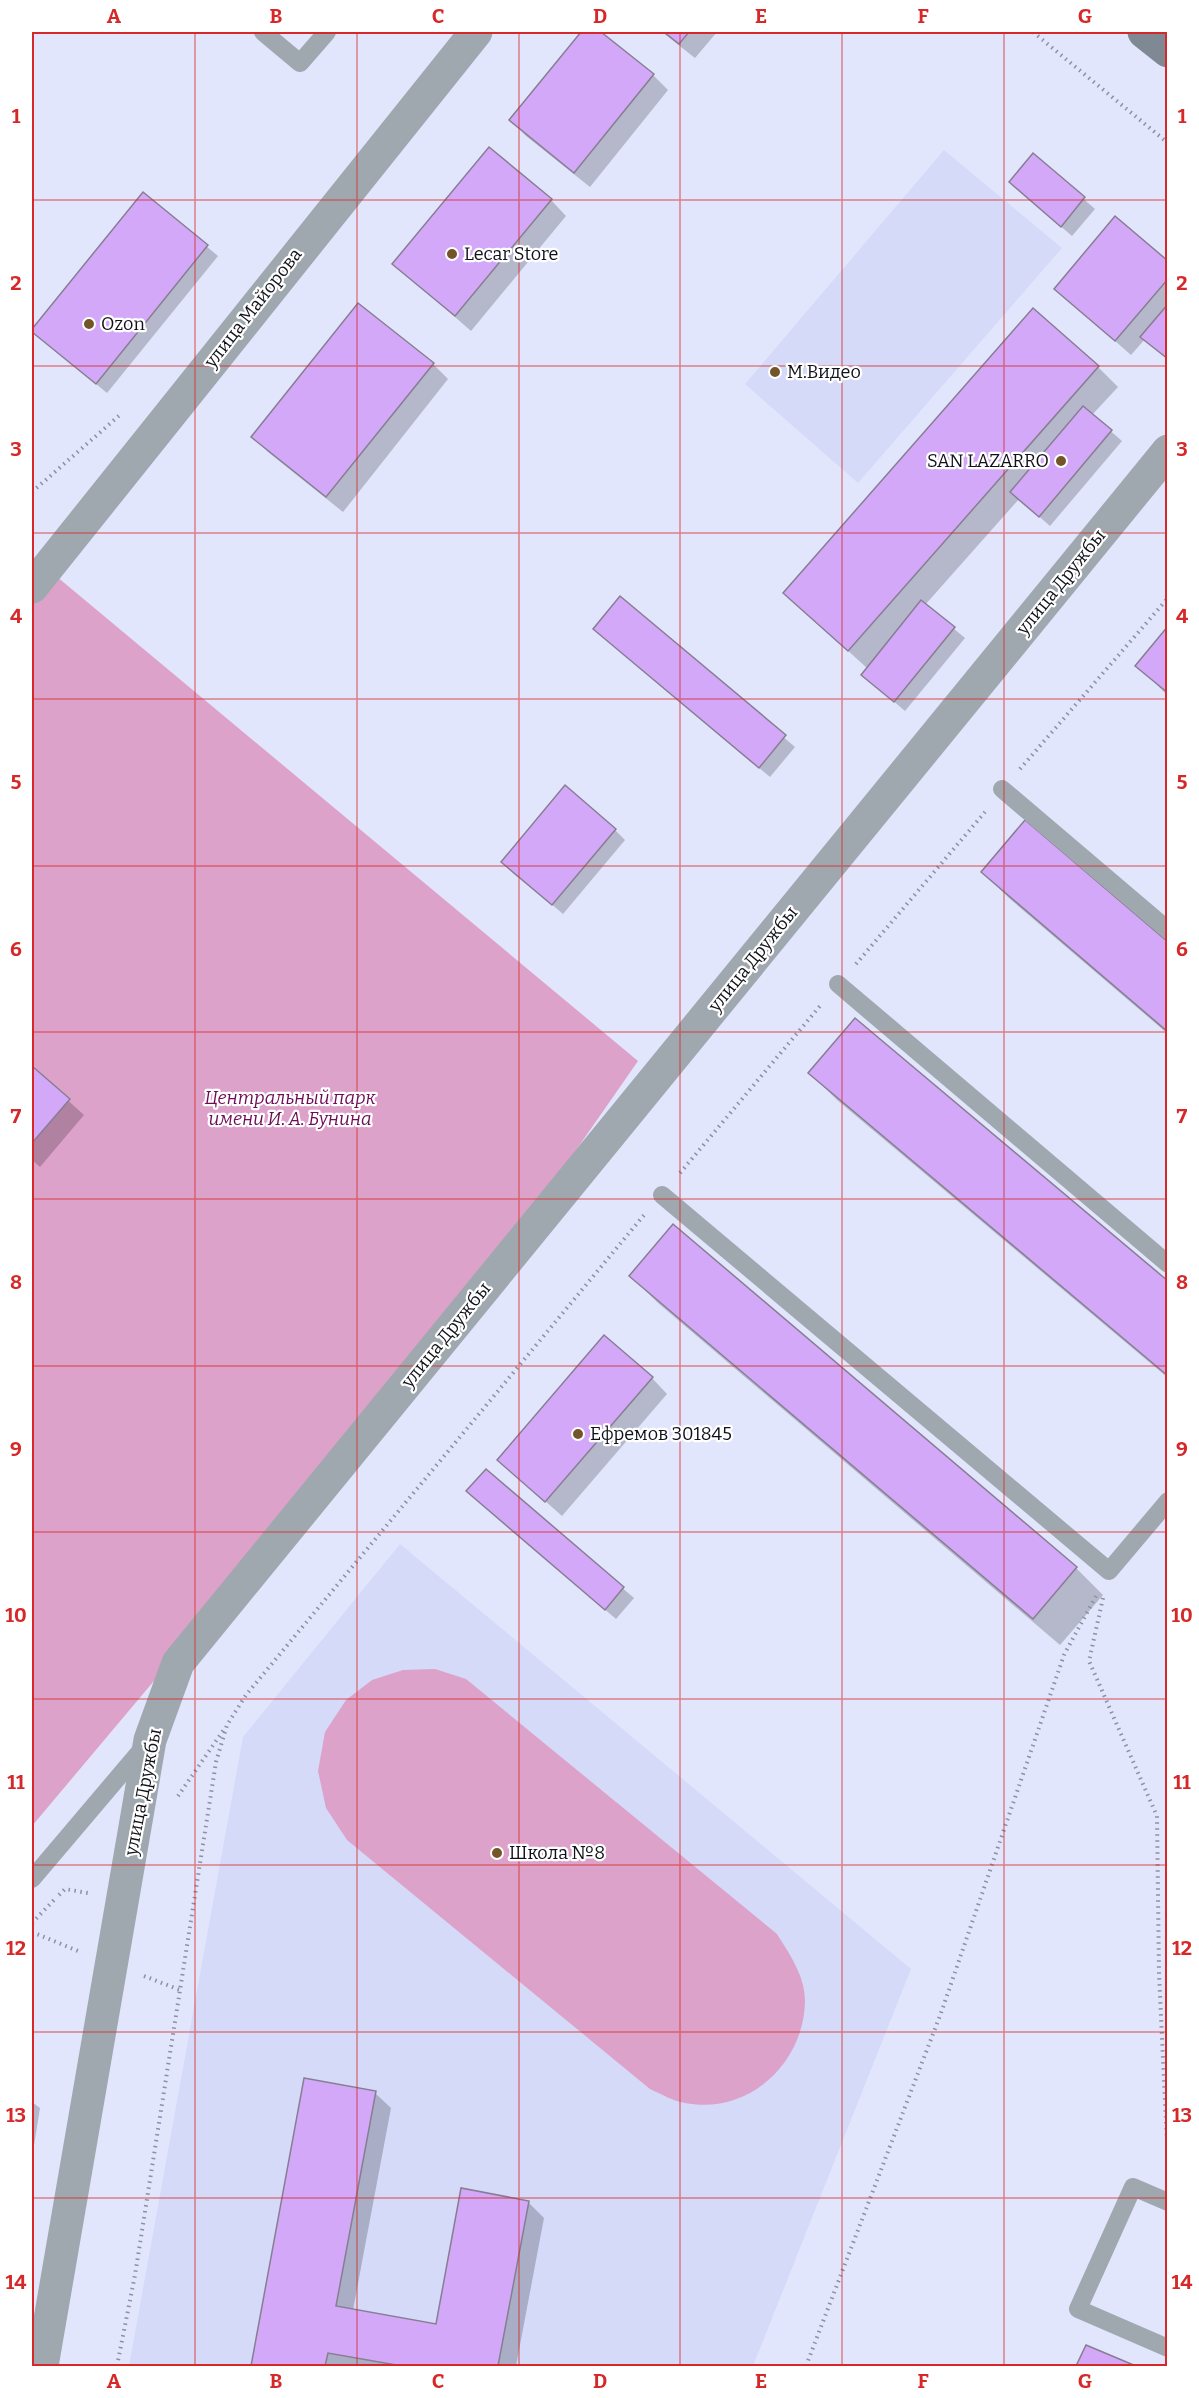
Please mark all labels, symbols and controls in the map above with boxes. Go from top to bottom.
text: A [107,4,122,28]
text: B [270,4,283,28]
text: C [432,4,444,28]
text: D [593,4,607,28]
text: E [755,4,767,28]
text: F [917,4,929,28]
text: G [1078,4,1092,28]
text: 1 [12,104,21,128]
text: 1 [1178,104,1187,128]
place label: Lecar Store [464,243,558,265]
street label: улица Майорова [199,244,307,373]
marker: Lecar Store [445,247,459,261]
text: 2 [10,271,22,295]
text: 2 [1176,271,1188,295]
place label: Ozon [101,313,145,335]
marker: Ozon [82,317,96,331]
place label: М.Видео [787,361,861,383]
marker: М.Видео [768,365,782,379]
text: 3 [10,437,22,461]
text: 3 [1176,437,1188,461]
place label: SAN LAZARRO [927,450,1049,472]
marker: SAN LAZARRO [1054,454,1068,468]
street label: улица Дружбы [1011,525,1110,640]
text: 4 [10,604,22,628]
text: 4 [1176,604,1188,628]
text: 5 [11,770,22,794]
text: 5 [1177,770,1188,794]
street label: улица Дружбы [703,902,802,1017]
text: 6 [10,937,22,961]
text: 6 [1176,937,1188,961]
park label: Центральный парк имени И. А. Бунина [204,1087,376,1130]
text: 7 [11,1104,22,1128]
text: 7 [1177,1104,1188,1128]
text: 8 [10,1270,22,1294]
text: 8 [1176,1270,1188,1294]
street label: улица Дружбы [396,1278,495,1393]
place label: Ефремов 301845 [590,1423,732,1445]
marker: Ефремов 301845 [571,1427,585,1441]
text: 9 [10,1437,22,1461]
text: 9 [1176,1437,1188,1461]
text: 10 [5,1603,27,1627]
text: 10 [1171,1603,1193,1627]
street label: улица Дружбы [120,1727,166,1858]
text: 11 [7,1770,25,1794]
text: 11 [1173,1770,1191,1794]
place label: Школа №8 [509,1842,605,1864]
marker: Школа №8 [490,1846,504,1860]
text: 12 [6,1936,26,1960]
text: 12 [1172,1936,1192,1960]
text: 13 [6,2103,26,2127]
text: 13 [1172,2103,1192,2127]
text: 14 [6,2270,26,2294]
text: 14 [1172,2270,1192,2294]
text: A [107,2369,122,2393]
text: B [270,2369,283,2393]
text: C [432,2369,444,2393]
text: D [593,2369,607,2393]
text: E [755,2369,767,2393]
text: F [917,2369,929,2393]
text: G [1078,2369,1092,2393]

